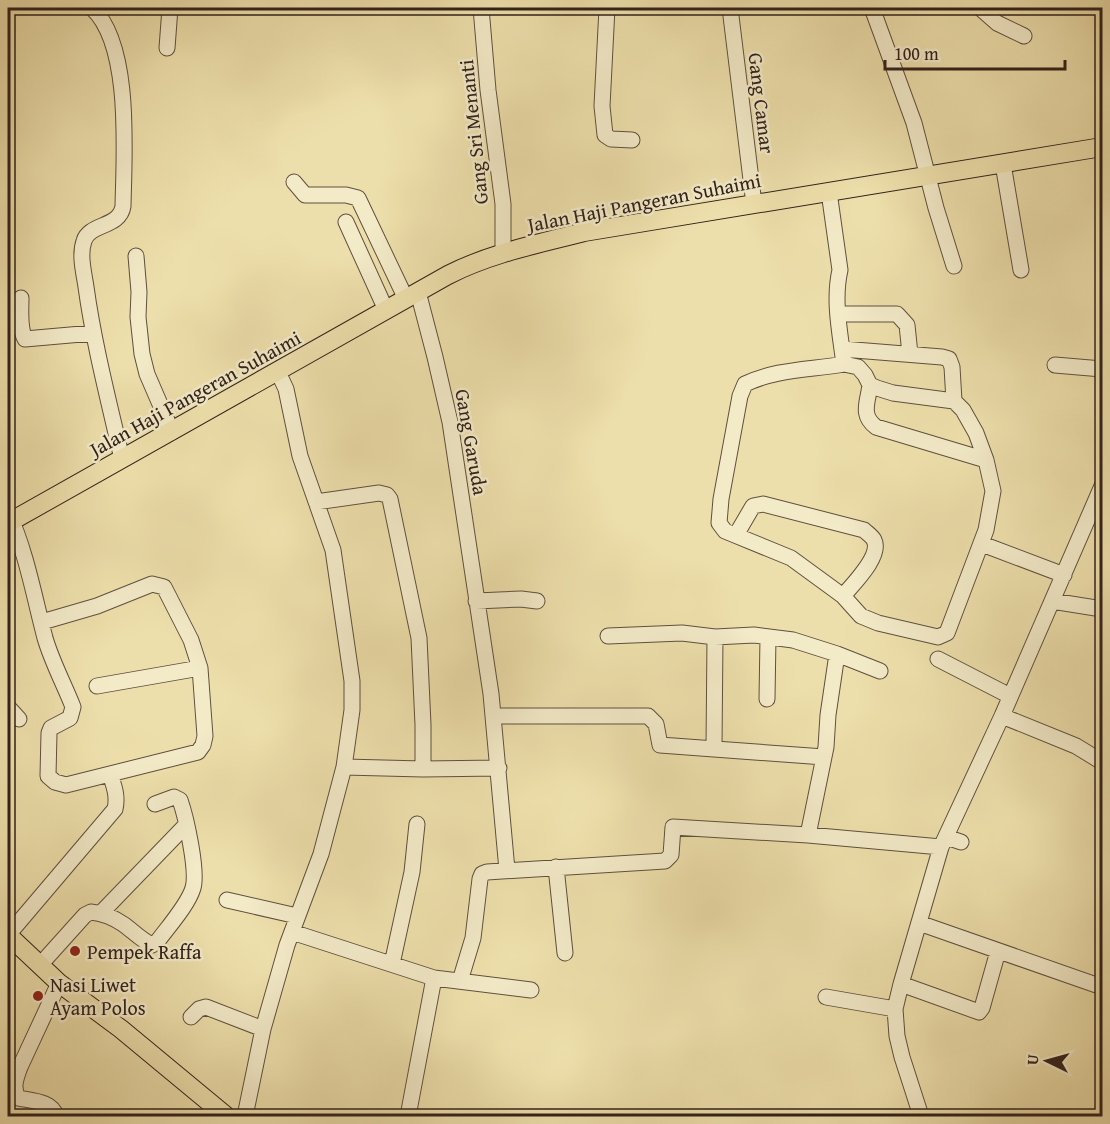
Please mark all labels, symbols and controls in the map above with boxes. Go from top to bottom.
scale bar [885,33,1065,71]
text: 100 m [894,40,939,67]
street label: Gang Camar [741,51,783,155]
street label: Gang Sri Menanti [451,58,495,206]
street label: Jalan Haji Pangeran Suhaimi [522,165,764,239]
street label: Jalan Haji Pangeran Suhaimi [82,323,306,465]
street label: Gang Garuda [448,387,496,498]
place label: Pempek Raffa [87,937,202,966]
marker: Pempek Raffa [68,944,82,958]
place label: Nasi Liwet Ayam Polos [50,970,146,1022]
marker: Nasi Liwet Ayam Polos [31,989,45,1003]
north arrow [1017,1031,1077,1091]
text: U [1020,1053,1045,1066]

